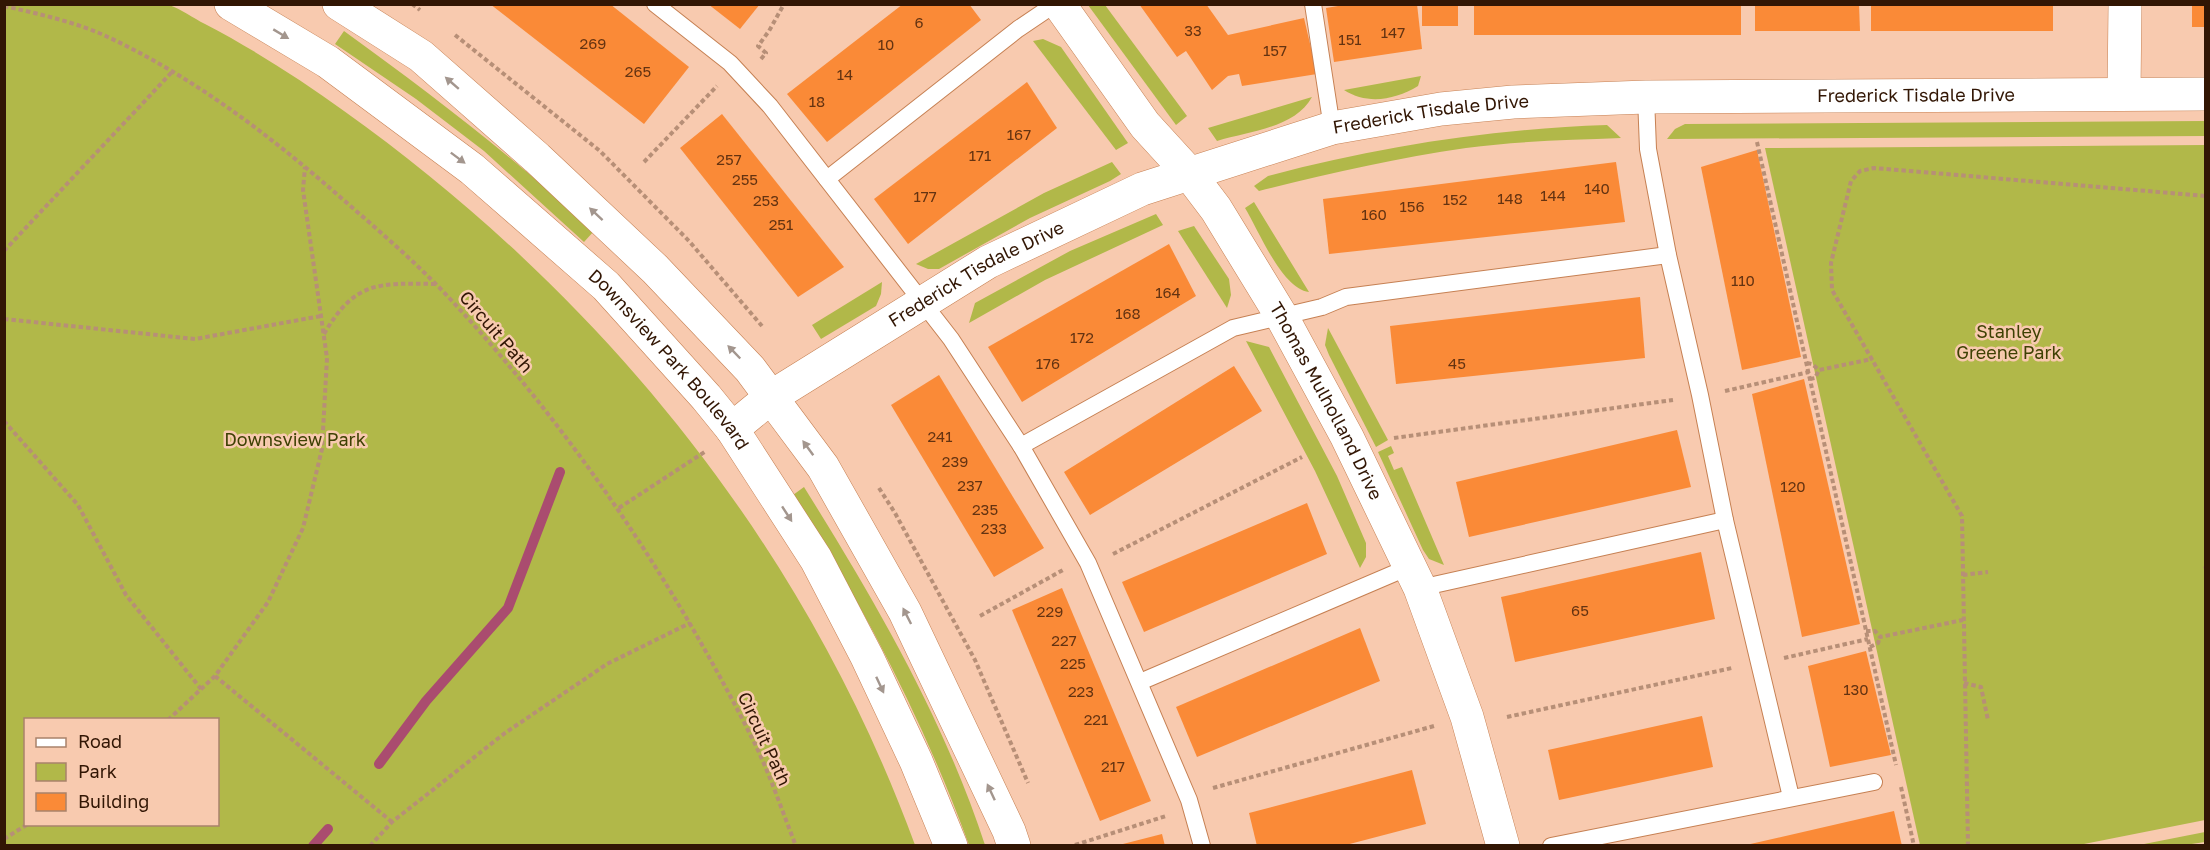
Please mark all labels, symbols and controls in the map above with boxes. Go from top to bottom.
house number: 6 [914,13,924,31]
house number: 33 [1184,21,1202,39]
house number: 147 [1381,23,1405,41]
one-way arrow [273,29,289,40]
house number: 151 [1338,30,1362,48]
house number: 269 [580,34,606,52]
house number: 10 [878,35,894,53]
house number: 157 [1263,41,1287,59]
house number: 265 [625,62,651,80]
house number: 14 [837,65,853,83]
one-way arrow [445,77,460,90]
street label: Frederick Tisdale Drive [1817,83,2015,106]
street label: Frederick Tisdale Drive [1331,89,1529,138]
house number: 18 [809,92,825,110]
house number: 167 [1007,125,1031,143]
house number: 171 [969,146,991,164]
house number: 257 [716,150,742,168]
one-way arrow [449,152,465,164]
house number: 255 [732,170,758,188]
house number: 140 [1584,179,1610,197]
house number: 144 [1540,186,1566,204]
house number: 177 [913,187,937,205]
house number: 148 [1497,189,1523,207]
house number: 152 [1443,190,1467,208]
house number: 253 [753,191,779,209]
house number: 156 [1399,197,1425,215]
house number: 160 [1361,205,1387,223]
one-way arrow [590,207,604,221]
house number: 251 [769,215,793,233]
street label: Frederick Tisdale Drive [884,216,1067,331]
street label: Downsview Park Boulevard [584,264,754,454]
house number: 110 [1731,271,1755,289]
house number: 164 [1155,283,1181,301]
street label: Circuit Path [455,286,538,377]
street label: Thomas Mulholland Drive [1266,298,1388,503]
house number: 168 [1115,304,1141,322]
park label: Stanley Greene Park [1956,320,2062,363]
house number: 172 [1070,328,1094,346]
one-way arrow [727,344,741,359]
house number: 176 [1036,354,1060,372]
house number: 45 [1448,354,1466,372]
house number: 241 [927,427,953,445]
park label: Downsview Park [224,428,366,450]
one-way arrow [803,440,815,455]
house number: 239 [942,452,968,470]
house number: 237 [957,476,983,494]
house number: 120 [1780,477,1806,495]
house number: 235 [972,500,998,518]
one-way arrow [781,505,792,522]
house number: 233 [981,519,1007,537]
house number: 65 [1571,601,1589,619]
house number: 229 [1037,602,1063,620]
one-way arrow [902,607,912,625]
house number: 227 [1051,631,1077,649]
house number: 225 [1060,654,1086,672]
one-way arrow [875,676,884,693]
house number: 130 [1843,680,1869,698]
house number: 223 [1068,682,1094,700]
street label: Circuit Path [734,688,796,789]
house number: 221 [1084,710,1108,728]
legend [24,718,219,826]
text: Road [78,730,122,752]
house number: 217 [1101,757,1125,775]
text: Park [78,760,117,782]
one-way arrow [986,783,995,800]
text: Building [78,790,149,812]

